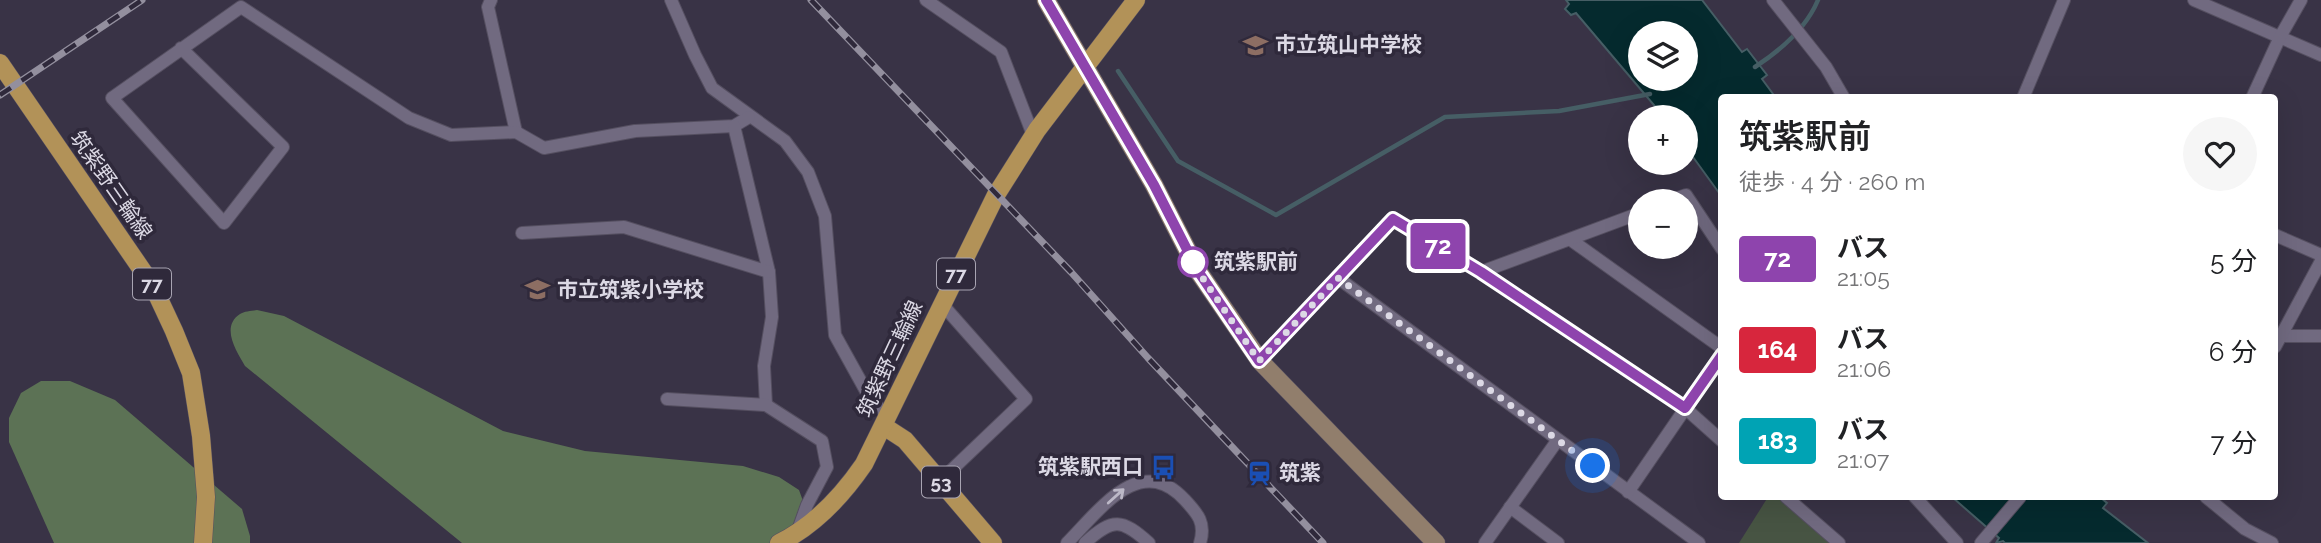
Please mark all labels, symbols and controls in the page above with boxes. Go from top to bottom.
map controls [1628,21,1698,259]
button: layers [1628,21,1698,91]
school or university icon: 市立筑山中学校 [1241,31,1269,59]
place label: 市立筑山中学校 [1275,32,1422,57]
button: + [1628,105,1698,175]
text: 筑紫駅前 [1739,117,1871,156]
button: heart [2183,117,2257,191]
street label: 筑紫野三輪線 [65,126,158,243]
text: 徒歩 · 4 分 · 260 m [1739,168,1926,195]
button: − [1628,189,1698,259]
line badge: 72 [1406,223,1470,269]
text: 72 [1425,231,1452,260]
text: バス [1837,233,1889,263]
text: 72 [1764,244,1791,273]
text: 5 分 [2210,246,2257,276]
marker: 筑紫駅前 [1178,247,1208,277]
place label: 筑紫駅前 [1214,249,1298,274]
road number: 77 [937,258,975,290]
text: 21:05 [1837,264,1890,291]
road number: 77 [133,268,171,300]
school or university icon: 市立筑紫小学校 [523,276,551,304]
place label: 市立筑紫小学校 [557,277,704,302]
street label: 筑紫野三輪線 [852,296,928,421]
text: バス [1837,324,1889,354]
text: 164 [1757,335,1798,364]
text: 6 分 [2209,337,2257,367]
text: 21:06 [1837,355,1891,382]
text: バス [1837,415,1889,445]
text: 183 [1758,426,1797,455]
text: 7 分 [2210,428,2257,458]
text: 21:07 [1837,446,1889,473]
your location [1575,448,1610,483]
bus stop icon: 筑紫駅西口 [1149,453,1177,481]
place label: 筑紫駅西口 [1038,454,1143,479]
station icon: 筑紫 [1245,459,1273,487]
place label: 筑紫 [1279,460,1321,485]
road number: 53 [922,467,960,498]
one-way arrow [1107,487,1124,504]

